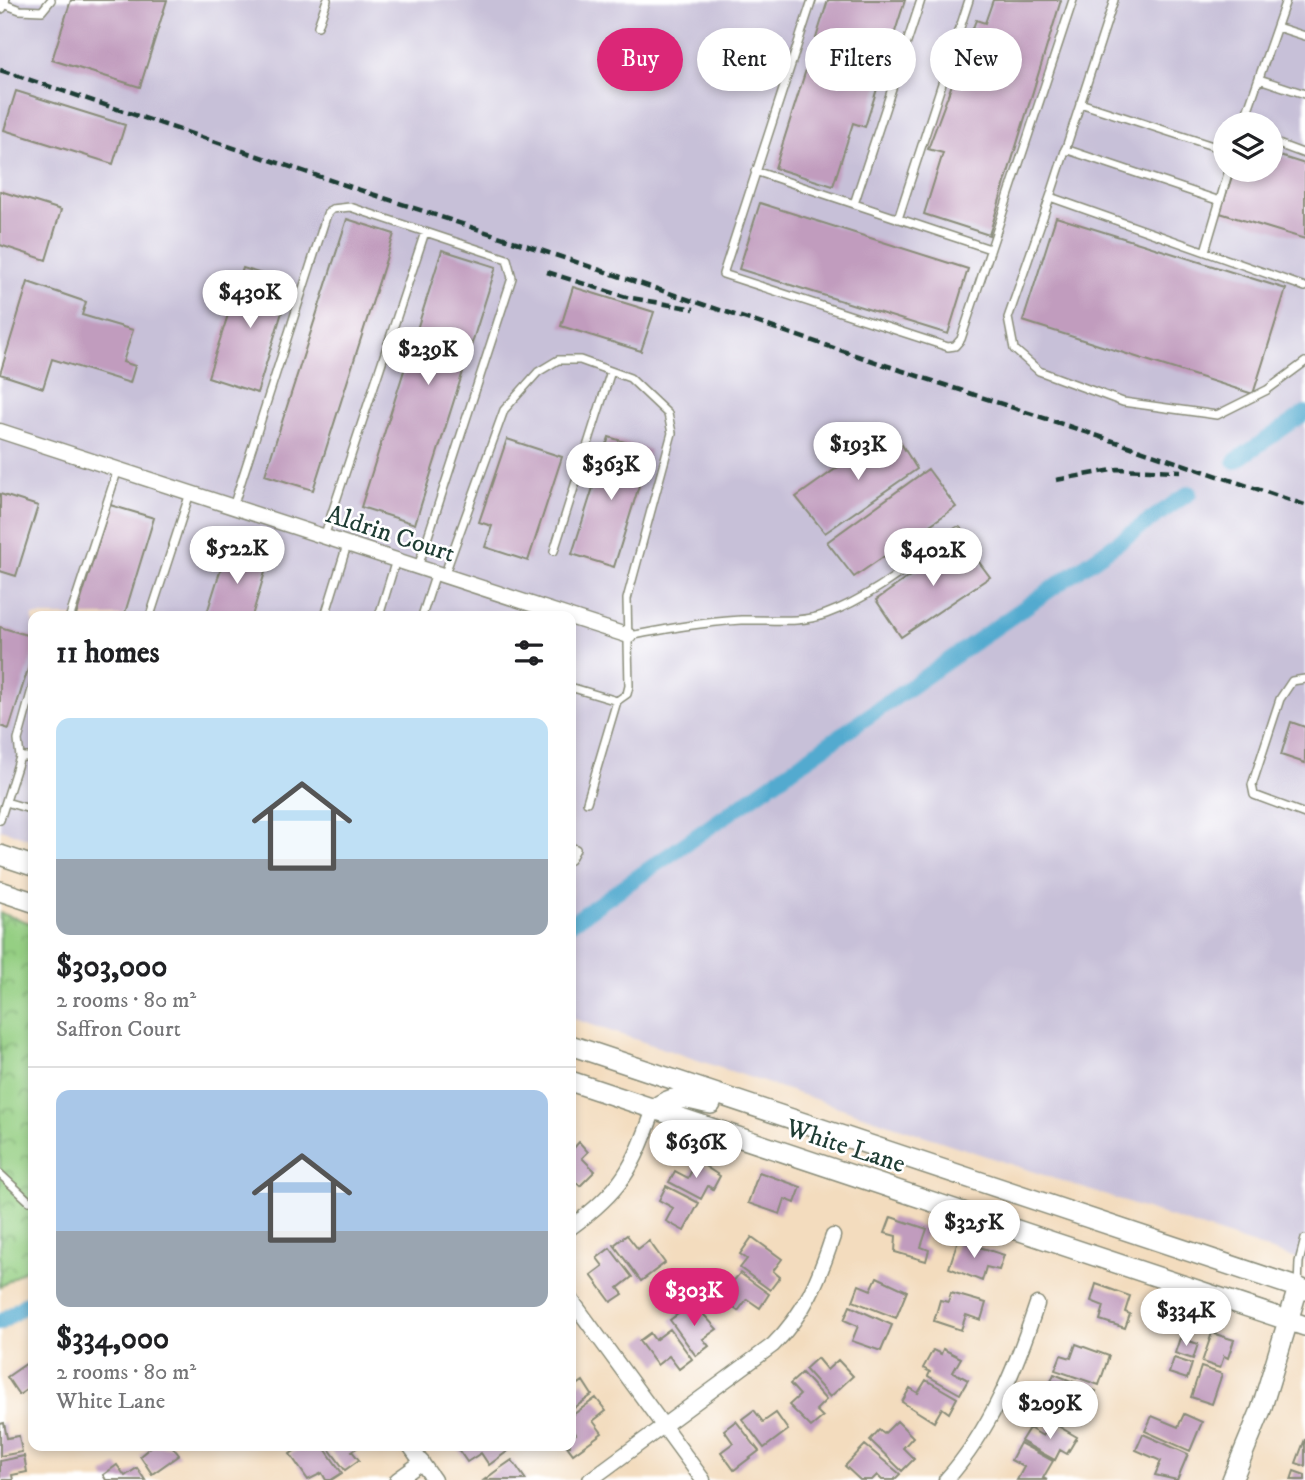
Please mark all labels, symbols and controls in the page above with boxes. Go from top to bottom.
chip: Buy [597,28,683,91]
chip: Rent [697,28,791,91]
chip: Filters [805,28,916,91]
chip: New [930,28,1022,91]
map controls [1213,112,1283,182]
button: layers [1213,112,1283,182]
pin: $430K [201,270,299,330]
text: $430K [219,278,281,307]
pin: $239K [379,328,477,387]
text: $239K [398,335,458,364]
pin: $193K [809,422,907,482]
text: $193K [829,430,887,459]
pin: $363K [562,442,660,502]
text: $363K [582,450,640,479]
street label: Aldrin Court [322,498,459,571]
pin: $522K [188,526,286,586]
pin: $402K [884,528,982,588]
text: $522K [206,534,268,563]
text: $402K [900,536,966,565]
icon: filters [510,634,548,672]
text: 11 homes [56,635,160,672]
icon: home [239,763,365,889]
text: $303,000 [56,949,167,986]
text: 2 rooms · 80 m² [56,986,196,1015]
text: Saffron Court [56,1015,181,1044]
street label: White Lane [781,1111,909,1181]
pin: $636K [647,1120,745,1180]
text: $636K [665,1128,727,1157]
icon: home [239,1135,365,1261]
pin: $325K [925,1200,1023,1260]
text: $325K [944,1208,1004,1237]
pin: $303K [645,1268,743,1328]
text: $303K [665,1276,723,1305]
pin: $334K [1137,1288,1235,1348]
text: $334K [1156,1296,1216,1325]
text: $334,000 [56,1321,169,1358]
text: 2 rooms · 80 m² [56,1358,196,1387]
pin: $209K [1001,1382,1099,1441]
text: White Lane [56,1387,165,1416]
text: $209K [1018,1389,1082,1418]

